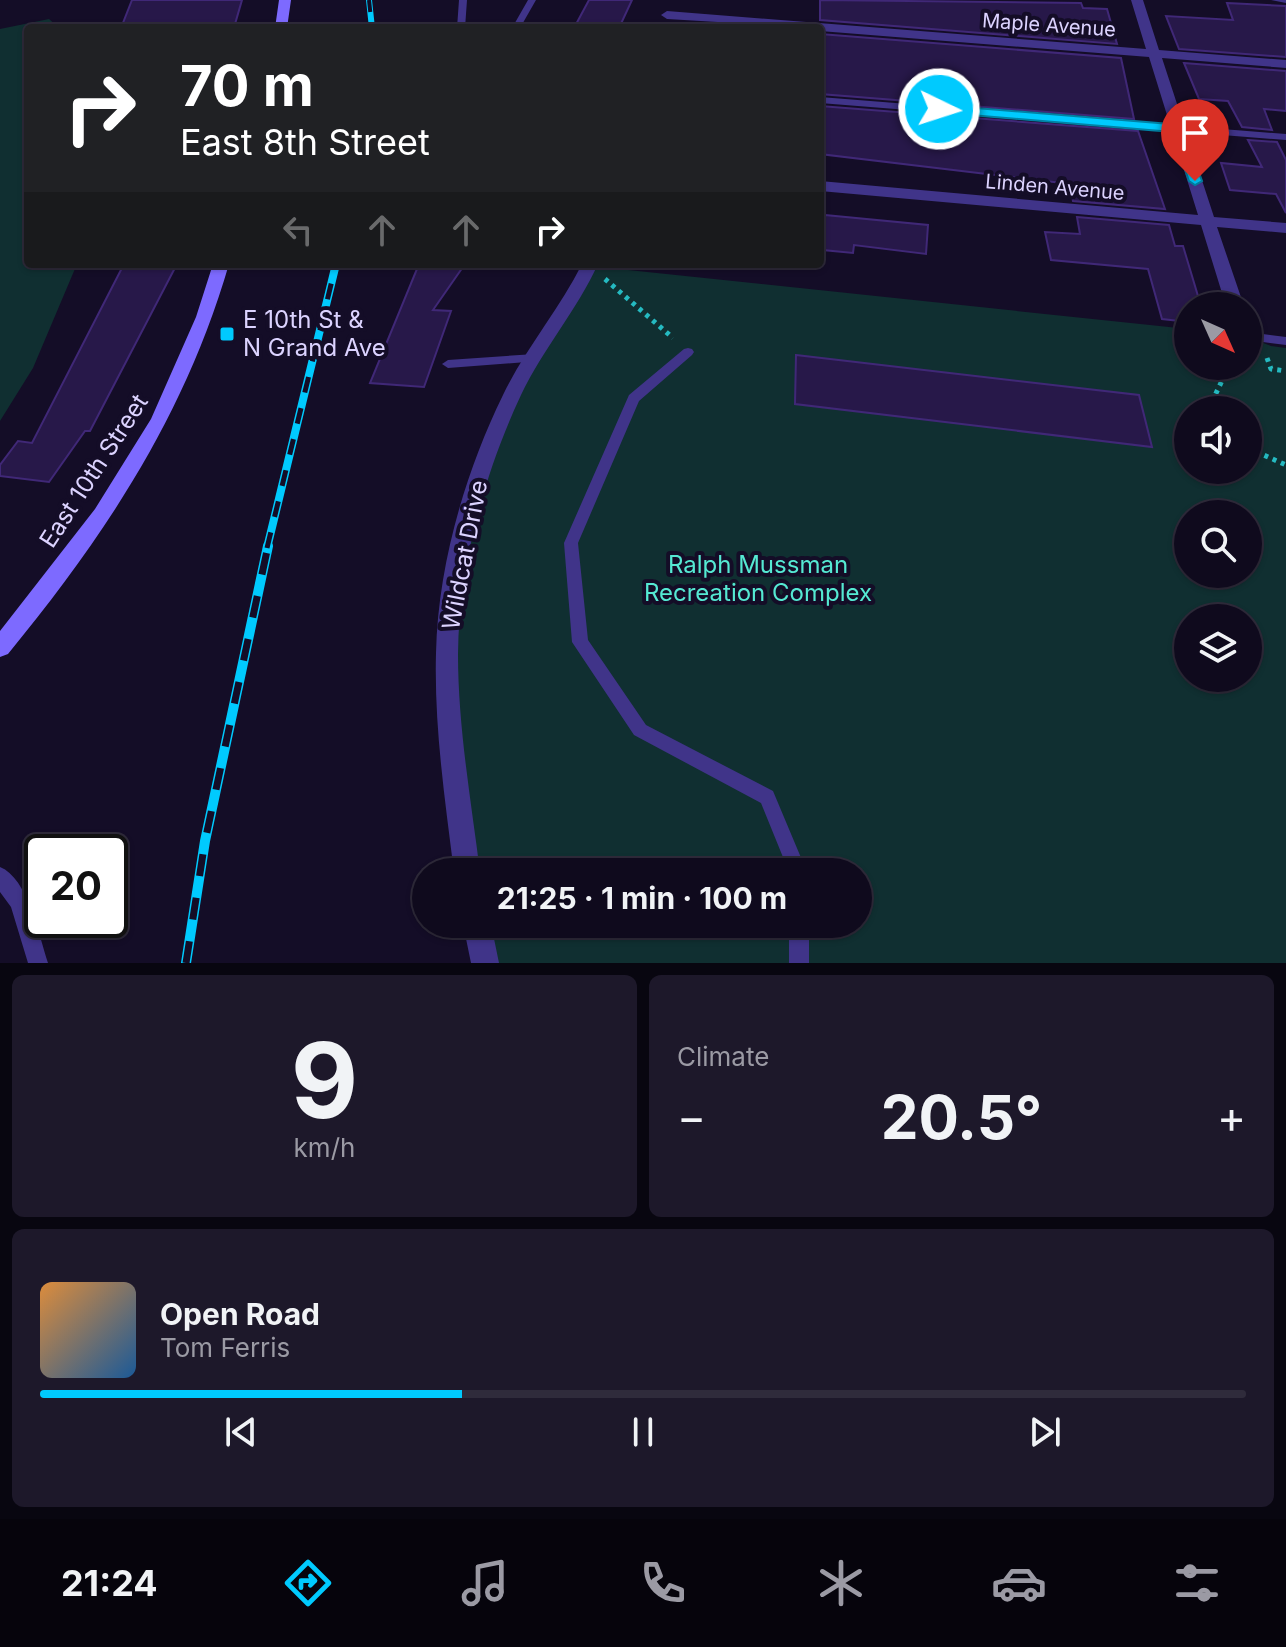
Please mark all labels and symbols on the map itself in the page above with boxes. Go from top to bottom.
street label: Maple Avenue [981,8,1117,42]
position arrow [897,67,981,151]
pin [1161,99,1229,181]
street label: Linden Avenue [984,169,1126,205]
north arrow [1174,292,1262,380]
place label: E 10th St & N Grand Ave [243,305,386,362]
marker: E 10th St & N Grand Ave [218,325,236,343]
street label: East 10th Street [33,389,154,553]
street label: Wildcat Drive [436,478,493,632]
park label: Ralph Mussman Recreation Complex [644,550,872,607]
speed limit sign: 20 [24,834,128,938]

